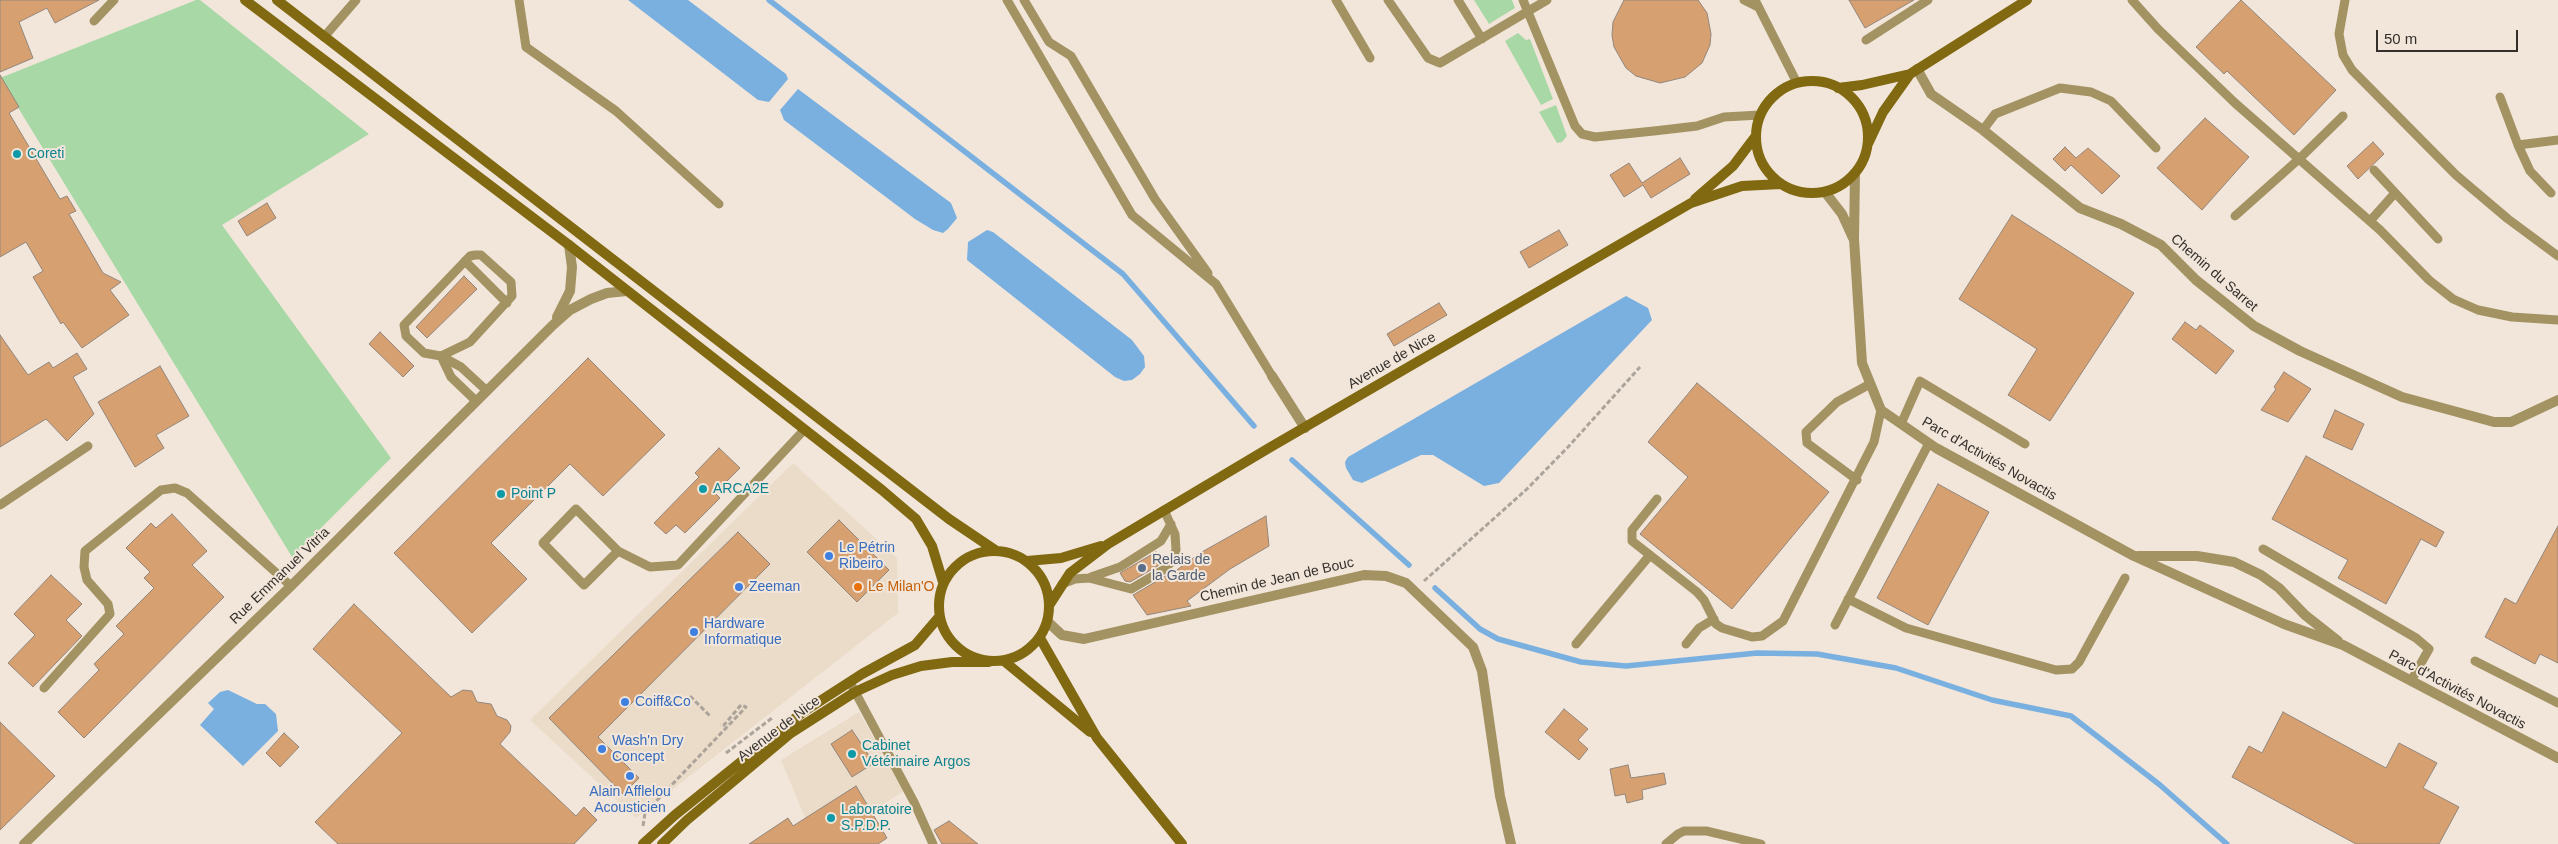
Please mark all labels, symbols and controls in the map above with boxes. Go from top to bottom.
scale bar [2378,20,2520,52]
text: 50 m [2384,30,2417,47]
place label: Coreti [27,146,64,162]
marker: Coreti [11,148,23,160]
street label: Chemin du Sarret [2167,231,2261,315]
street label: Avenue de Nice [1345,329,1439,393]
street label: Parc d'Activités Novactis [1919,414,2059,504]
place label: ARCA2E [713,481,769,497]
marker: ARCA2E [697,483,709,495]
place label: Point P [511,486,556,502]
marker: Point P [495,488,507,500]
street label: Rue Emmanuel Vitria [227,524,333,628]
place label: Le Pétrin Ribeiro [839,540,895,572]
marker: Le Pétrin Ribeiro [823,550,835,562]
place label: Relais de la Garde [1152,552,1210,584]
street label: Chemin de Jean de Bouc [1199,554,1355,606]
marker: Relais de la Garde [1136,562,1148,574]
place label: Zeeman [749,579,800,595]
place label: Le Milan'O [868,579,934,595]
marker: Zeeman [733,581,745,593]
marker: Le Milan'O [852,581,864,593]
place label: Hardware Informatique [704,616,782,648]
marker: Hardware Informatique [688,626,700,638]
street label: Parc d'Activités Novactis [2386,647,2528,733]
street label: Avenue de Nice [735,693,823,765]
place label: Coiff&Co [635,694,691,710]
marker: Coiff&Co [619,696,631,708]
place label: Wash'n Dry Concept [612,733,683,766]
place label: Cabinet Vétérinaire Argos [862,738,970,770]
marker: Wash'n Dry Concept [596,743,608,755]
marker: Cabinet Vétérinaire Argos [846,748,858,760]
marker: Alain Afflelou Acousticien [624,770,636,782]
place label: Alain Afflelou Acousticien [589,784,671,816]
place label: Laboratoire S.P.D.P. [841,802,912,834]
marker: Laboratoire S.P.D.P. [825,812,837,824]

